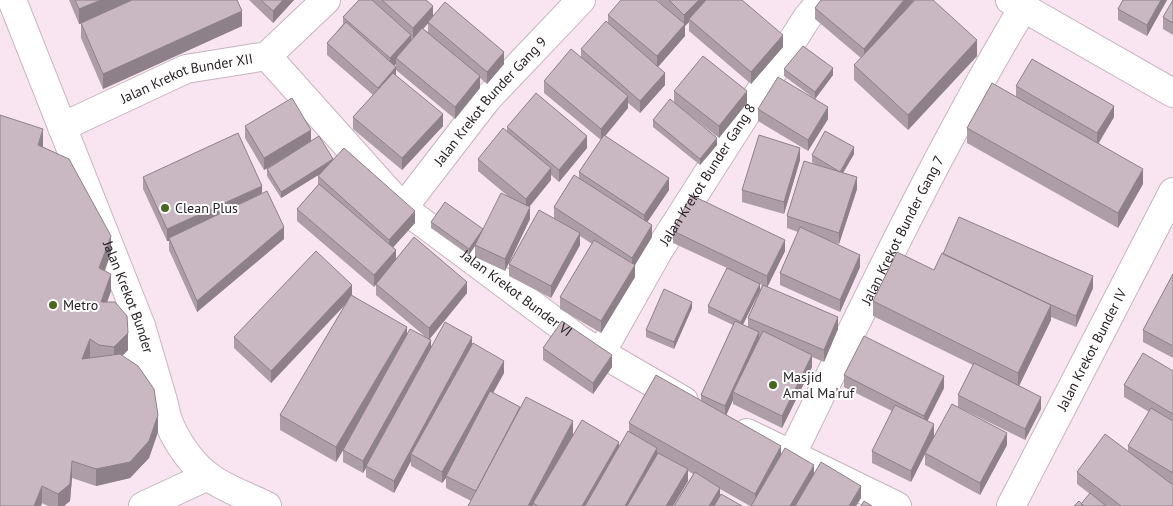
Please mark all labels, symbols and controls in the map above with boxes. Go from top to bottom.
street label: Jalan Krekot Bunder Gang 9 [429,33,551,170]
street label: Jalan Krekot Bunder XII [117,49,254,108]
street label: Jalan Krekot Bunder Gang 8 [655,100,759,249]
street label: Jalan Krekot Bunder Gang 7 [857,152,948,308]
place label: Clean Plus [175,199,238,217]
marker: Clean Plus [159,202,171,214]
street label: Jalan Krekot Bunder [99,237,158,356]
street label: Jalan Krekot Bunder VI [457,245,576,340]
street label: Jalan Krekot Bunder IV [1052,286,1131,414]
place label: Metro [63,296,98,314]
marker: Metro [47,299,59,311]
place label: Masjid Amal Ma'ruf [783,368,855,402]
marker: Masjid Amal Ma'ruf [767,379,779,391]

